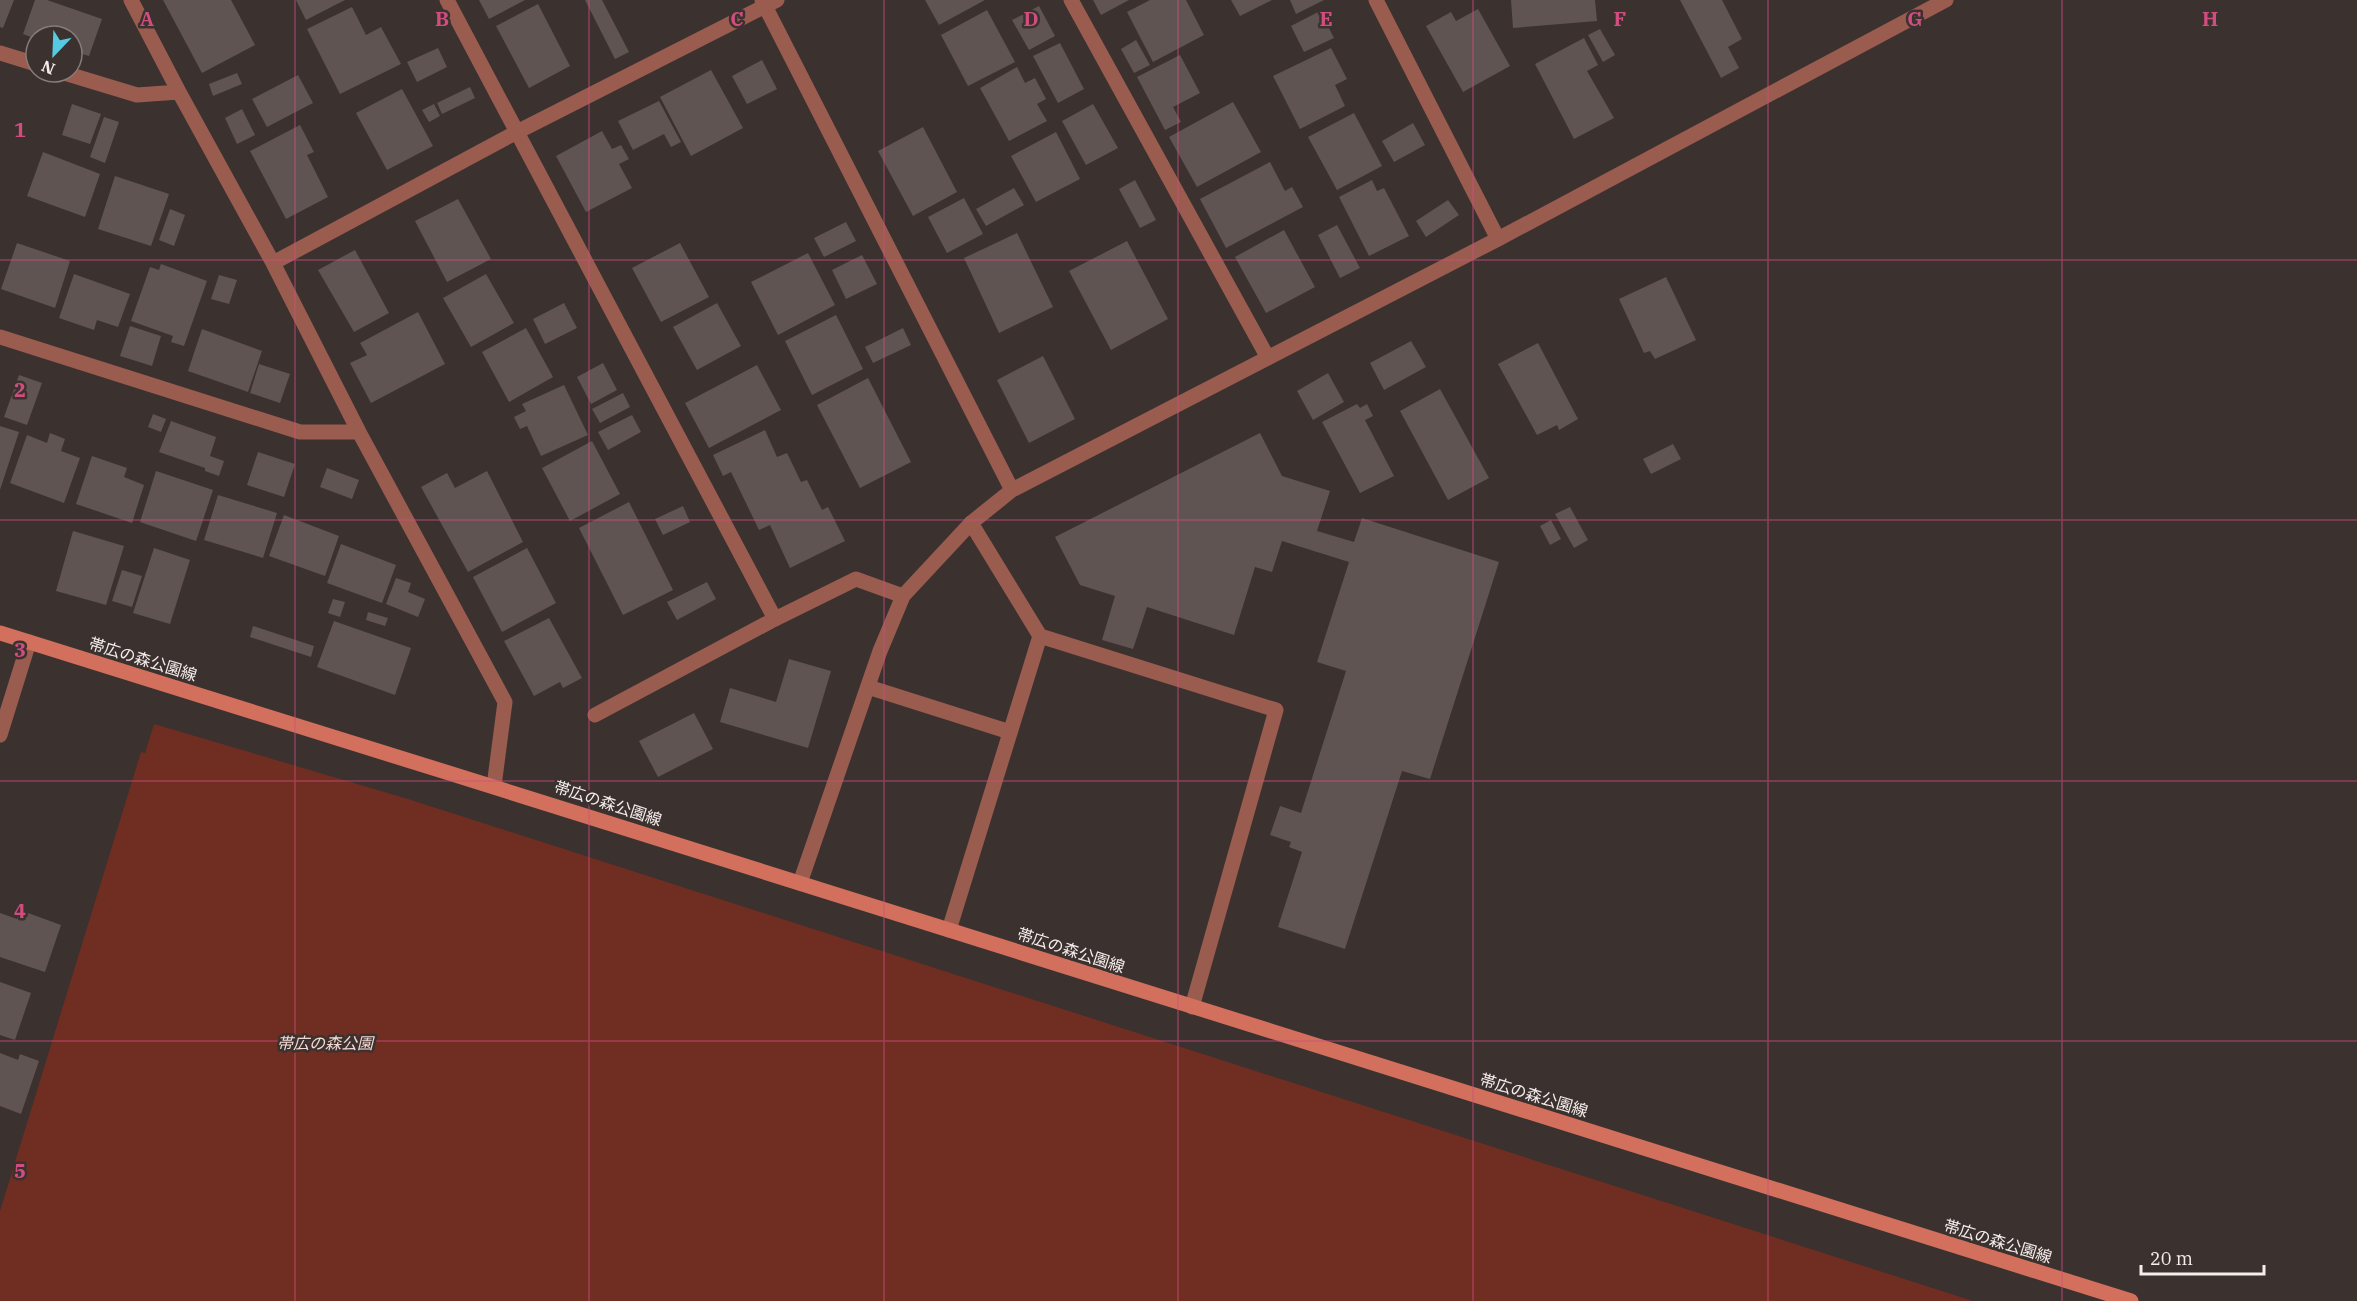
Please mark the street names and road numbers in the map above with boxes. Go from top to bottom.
street label: 帯広の森公園線 [87,633,199,685]
street label: 帯広の森公園線 [552,776,664,830]
street label: 帯広の森公園線 [1015,923,1127,977]
street label: 帯広の森公園線 [1478,1069,1590,1121]
street label: 帯広の森公園線 [1942,1215,2054,1267]

